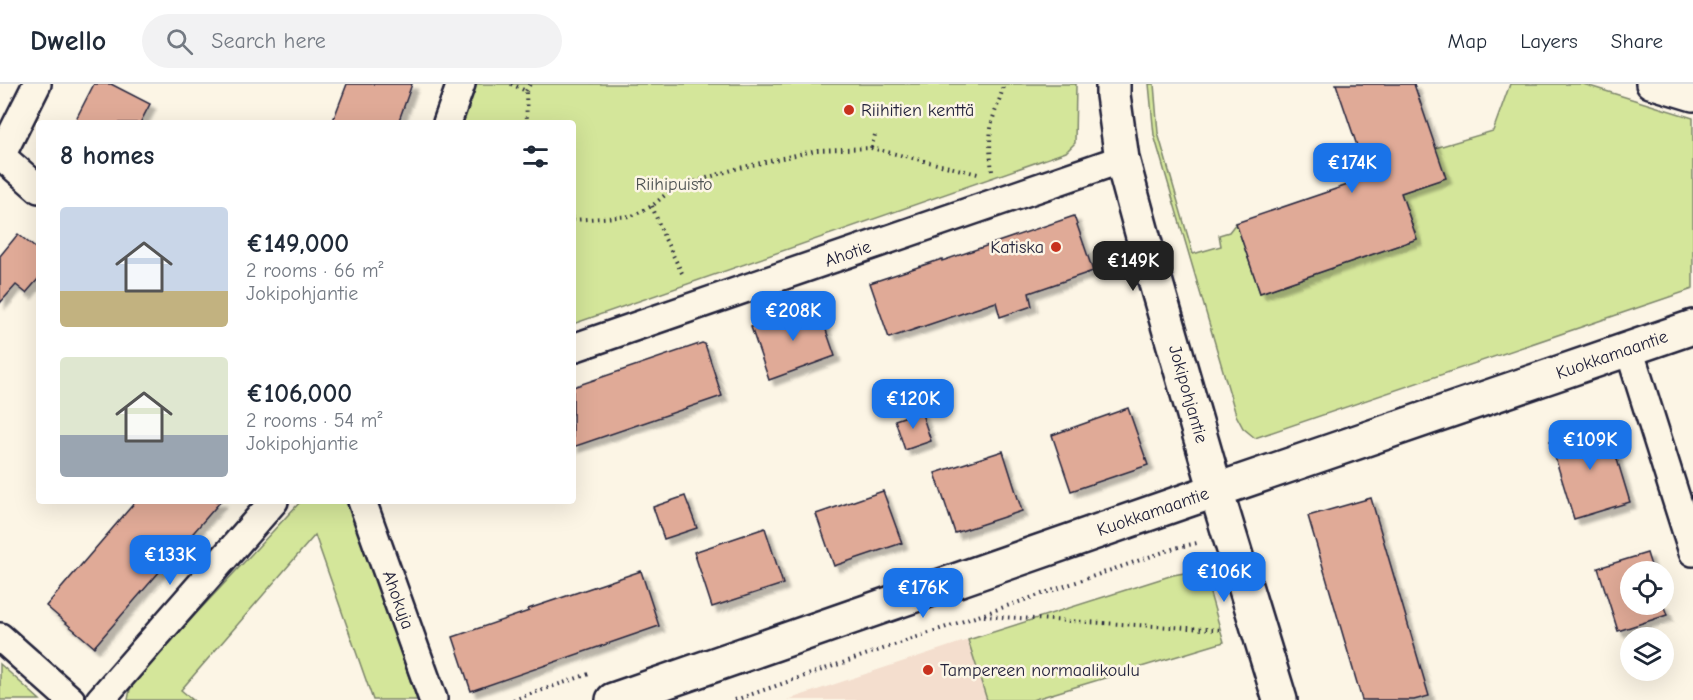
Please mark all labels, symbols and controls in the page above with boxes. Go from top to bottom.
search box [142,14,562,68]
text: Dwello [30,25,106,57]
icon: search [163,25,196,58]
text: Search here [211,28,326,54]
text: Map [1448,29,1487,53]
text: Layers [1520,29,1578,53]
text: Share [1611,29,1663,53]
place label: Riihitien kenttä [861,100,974,121]
marker: Riihitien kenttä [842,103,856,117]
icon: filters [519,140,552,173]
text: 8 homes [60,141,154,171]
pin: €174K [1310,143,1394,194]
text: €174K [1327,151,1377,174]
park label: Riihipuisto [635,174,713,195]
text: €149,000 [246,229,349,259]
icon: home [108,231,180,303]
street label: Ahotie [822,236,874,272]
place label: Katiska [990,237,1044,258]
marker: Katiska [1049,240,1063,254]
pin: €149K [1091,241,1175,292]
text: €149K [1107,249,1159,272]
text: 2 rooms · 66 m² [246,259,384,282]
text: Jokipohjantie [246,282,358,305]
pin: €208K [751,291,835,342]
text: €208K [765,299,821,322]
street label: Kuokkamaantie [1553,326,1671,384]
street label: Jokipohjantie [1164,343,1212,445]
text: €106,000 [246,379,352,409]
pin: €120K [871,379,955,430]
icon: home [108,381,180,453]
text: €120K [886,387,940,410]
text: 2 rooms · 54 m² [246,409,382,432]
pin: €109K [1548,420,1632,471]
text: €109K [1563,428,1617,451]
text: Jokipohjantie [246,432,358,455]
street label: Kuokkamaantie [1094,483,1212,541]
pin: €133K [128,535,212,586]
text: €133K [144,543,196,566]
pin: €106K [1182,552,1266,603]
text: €106K [1197,560,1251,583]
map controls [1620,561,1674,681]
button: locate [1620,561,1674,615]
street label: Ahokuja [378,568,418,632]
pin: €176K [881,568,965,619]
text: €176K [897,576,949,599]
button: layers [1620,627,1674,681]
place label: Tampereen normaalikoulu [940,660,1140,681]
marker: Tampereen normaalikoulu [921,663,935,677]

